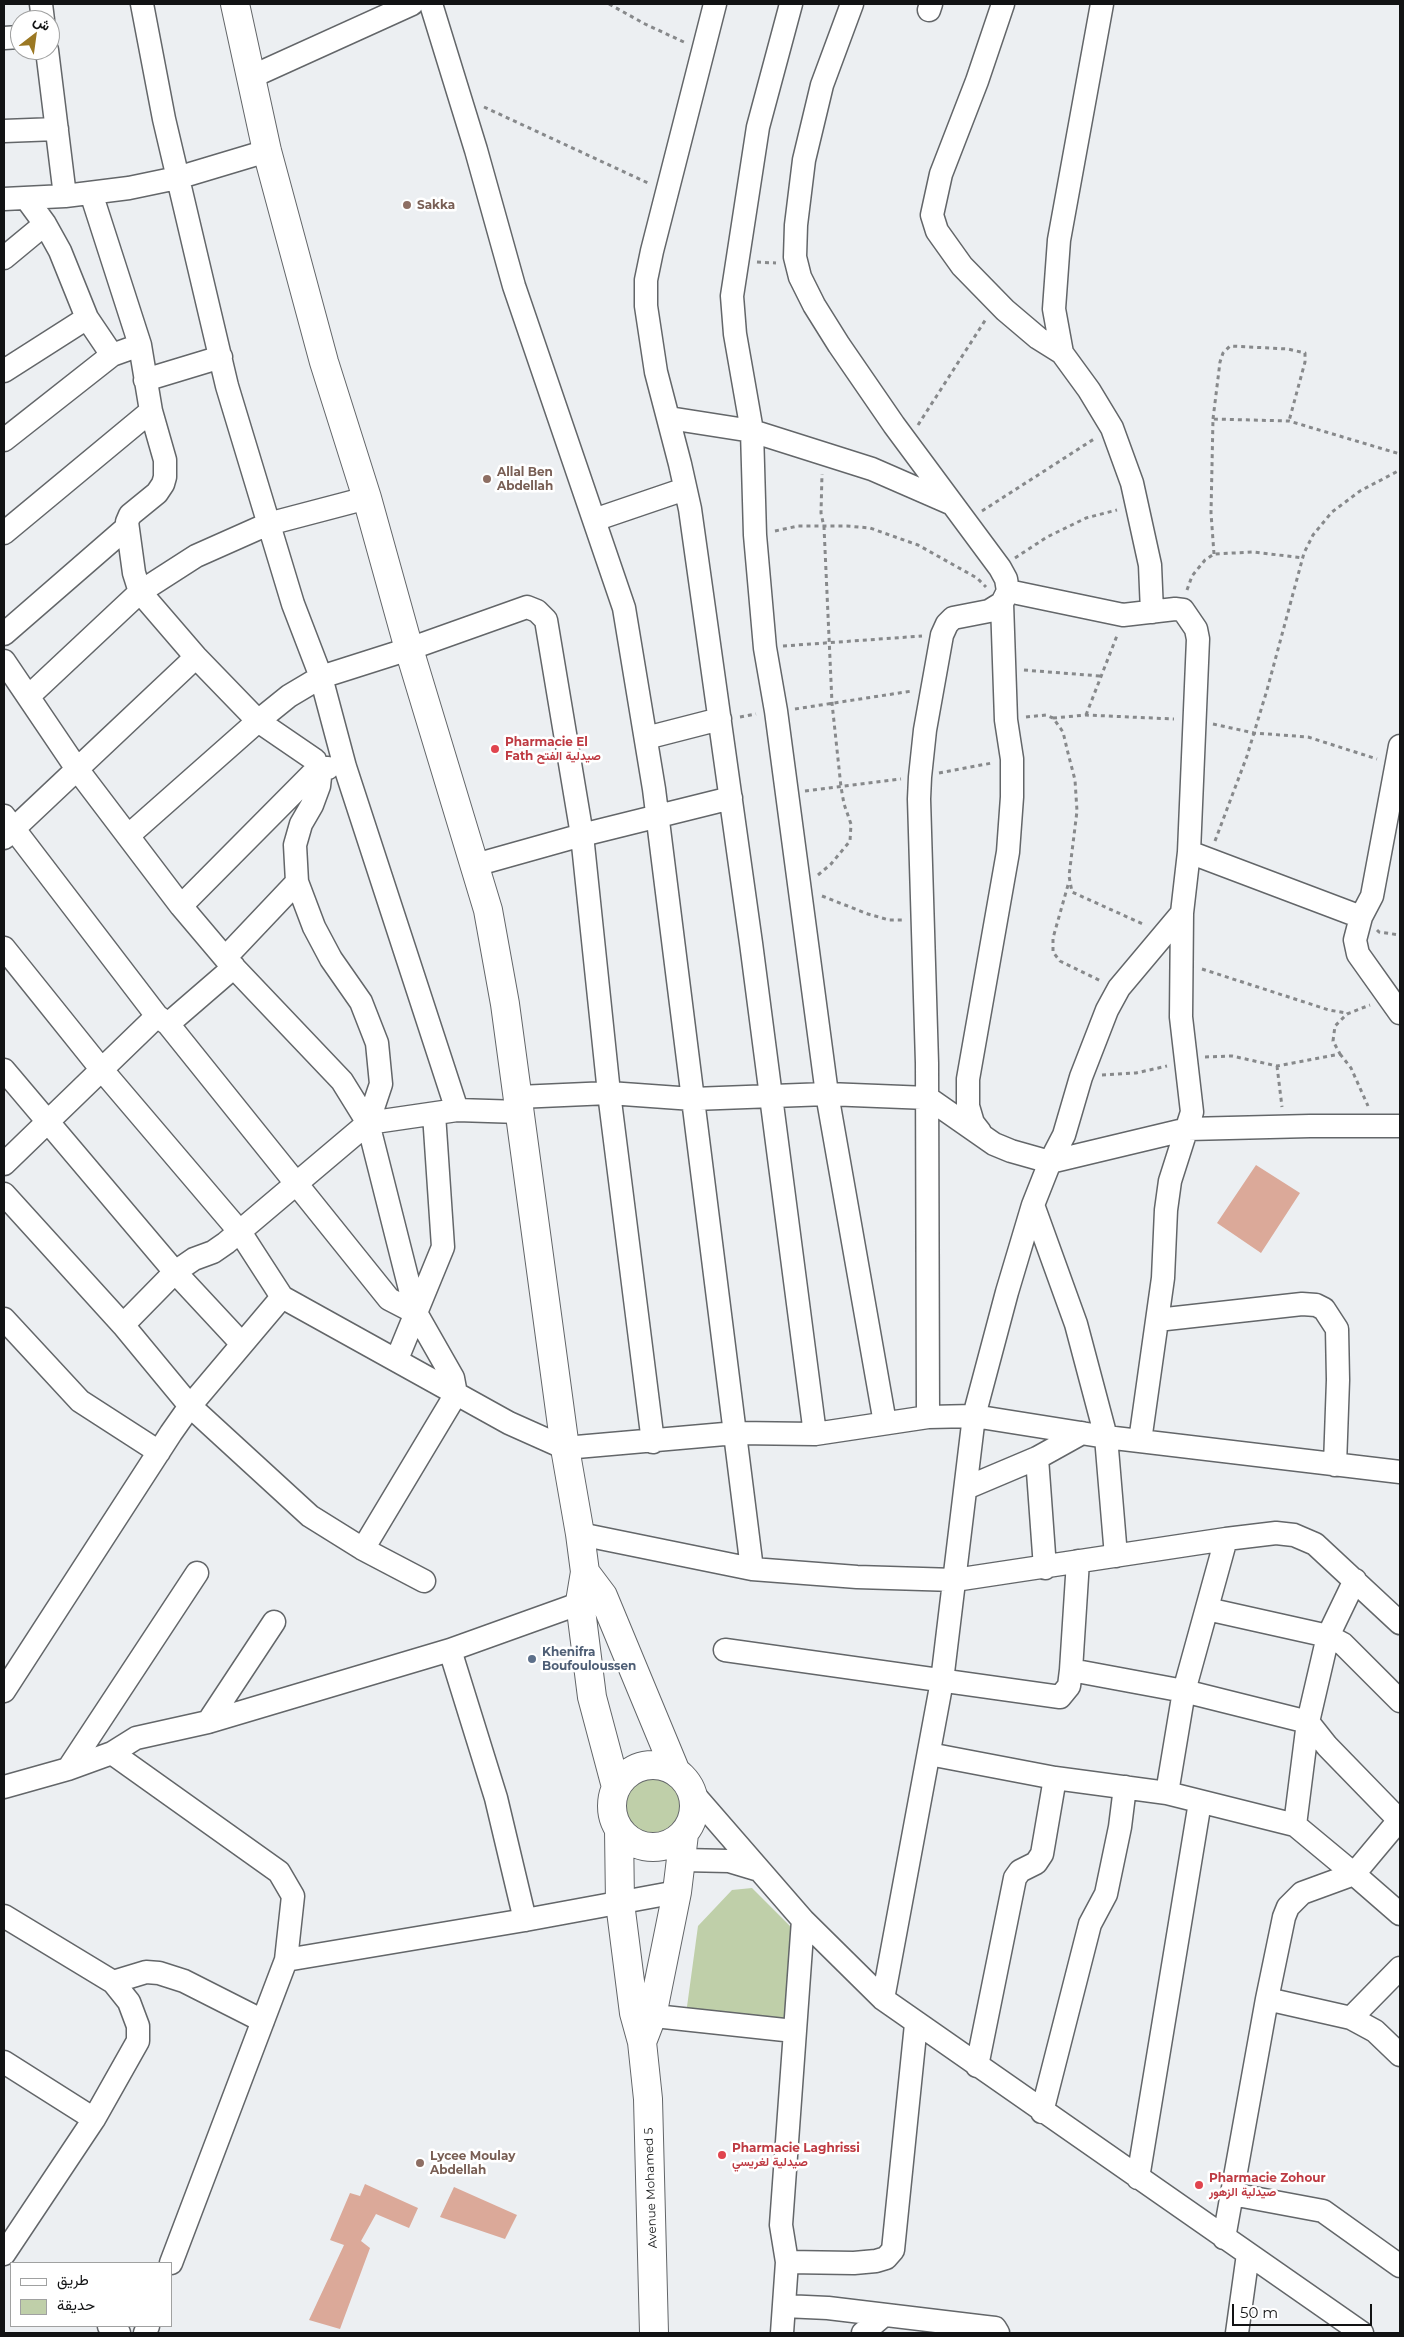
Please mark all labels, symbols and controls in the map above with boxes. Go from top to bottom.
north arrow [10,10,60,60]
text: ش [30,11,54,35]
place label: Sakka [417,198,455,212]
marker: Sakka [401,199,413,211]
place label: Allal Ben Abdellah [497,465,553,493]
marker: Allal Ben Abdellah [481,473,493,485]
place label: Pharmacie El Fath صيدلية الفتح [505,735,601,763]
marker: Pharmacie El Fath صيدلية الفتح [489,743,501,755]
place label: Khenifra Boufouloussen [542,1645,636,1673]
marker: Khenifra Boufouloussen [526,1653,538,1665]
street label: Avenue Mohamed 5 [642,2127,660,2249]
place label: Pharmacie Laghrissi صيدلية لغريسي [732,2141,860,2169]
place label: Lycee Moulay Abdellah [430,2149,515,2177]
marker: Pharmacie Laghrissi صيدلية لغريسي [716,2149,728,2161]
marker: Lycee Moulay Abdellah [414,2157,426,2169]
place label: Pharmacie Zohour صيدلية الزهور [1209,2171,1326,2199]
marker: Pharmacie Zohour صيدلية الزهور [1193,2179,1205,2191]
legend [10,2262,172,2327]
text: طريق [57,2270,89,2289]
scale bar [1234,2294,1374,2326]
text: حديقة [57,2295,95,2314]
text: 50 m [1240,2303,1278,2322]

